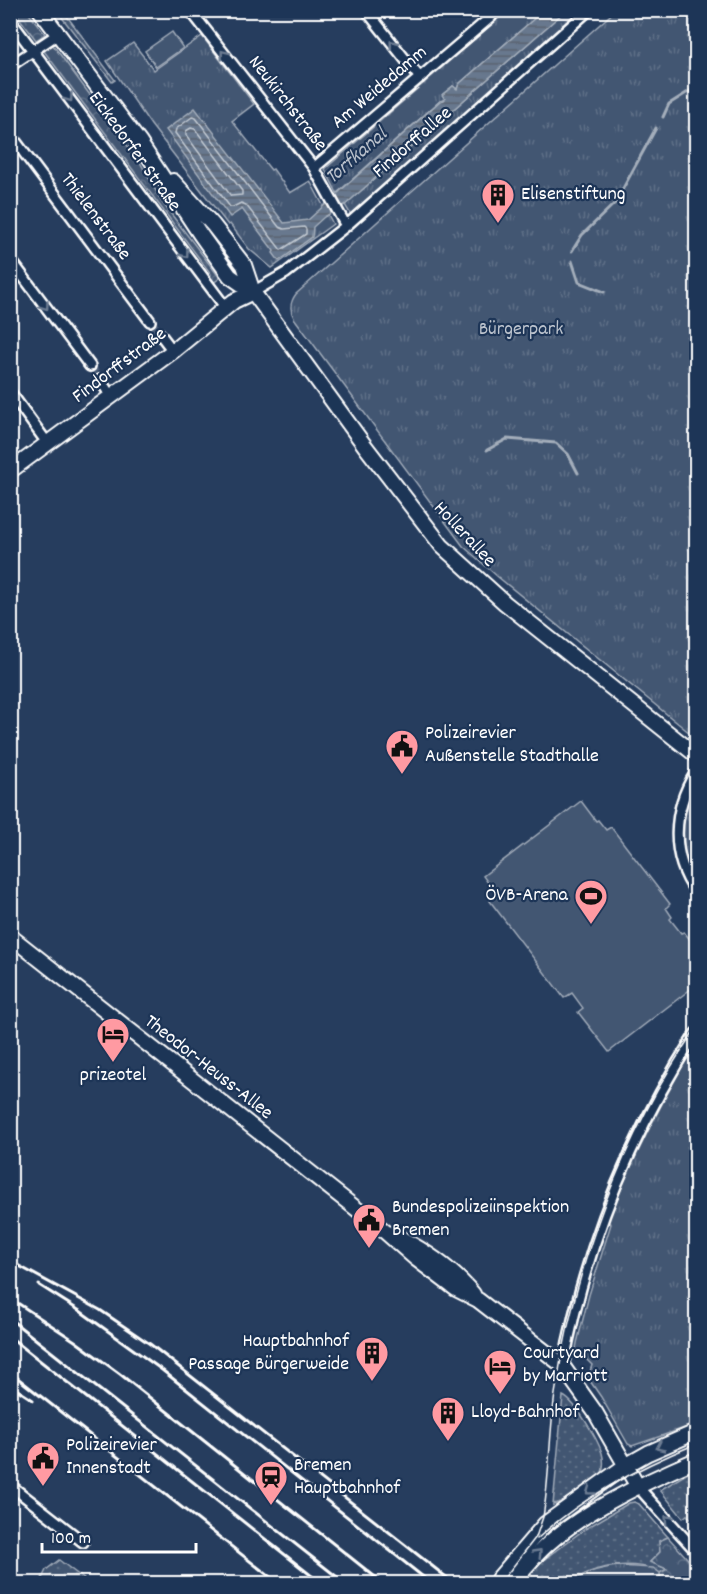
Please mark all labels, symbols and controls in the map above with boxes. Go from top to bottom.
street label: Am Weidedamm [326,39,434,137]
one-way arrow [389,40,400,51]
one-way arrow [221,49,232,60]
street label: Neukirchstraße [241,50,333,158]
street label: Eickedorfer Straße [81,86,187,218]
one-way arrow [62,91,73,102]
street label: Findorffallee [367,100,459,186]
water label: Torfkanal [319,120,396,193]
street label: Thielenstraße [53,167,137,267]
building icon: Elisenstiftung [480,177,516,224]
place label: Elisenstiftung [521,181,625,209]
one-way arrow [178,248,189,259]
one-way arrow [38,299,49,310]
park label: Bürgerpark [479,316,563,344]
street label: Findorffstraße [67,321,173,411]
street label: Hollerallee [426,496,502,574]
place label: Polizeirevier Außenstelle Stadthalle [425,720,599,771]
public building icon: Polizeirevier Außenstelle Stadthalle [384,728,420,775]
sports icon: ÖVB-Arena [573,878,609,925]
place label: ÖVB-Arena [485,882,569,910]
street label: Theodor-Heuss-Allee [138,1009,279,1127]
hotel icon: prizeotel [95,1016,131,1063]
place label: prizeotel [80,1062,147,1090]
place label: Bundespolizeiinspektion Bremen [392,1194,569,1245]
public building icon: Bundespolizeiinspektion Bremen [351,1202,387,1249]
place label: Hauptbahnhof Passage Bürgerweide [188,1328,350,1379]
building icon: Hauptbahnhof Passage Bürgerweide [354,1335,390,1382]
place label: Courtyard by Marriott [523,1340,608,1391]
hotel icon: Courtyard by Marriott [482,1348,518,1395]
building icon: Lloyd-Bahnhof [430,1395,466,1442]
place label: Lloyd-Bahnhof [471,1399,580,1427]
place label: Polizeirevier Innenstadt [66,1432,157,1483]
public building icon: Polizeirevier Innenstadt [25,1440,61,1487]
one-way arrow [655,1440,666,1452]
place label: Bremen Hauptbahnhof [294,1452,401,1503]
station icon: Bremen Hauptbahnhof [253,1459,289,1506]
one-way arrow [586,1484,597,1495]
one-way arrow [664,1515,675,1526]
scale bar [42,1516,196,1554]
text: 100 m [51,1527,91,1552]
one-way arrow [531,1550,542,1561]

